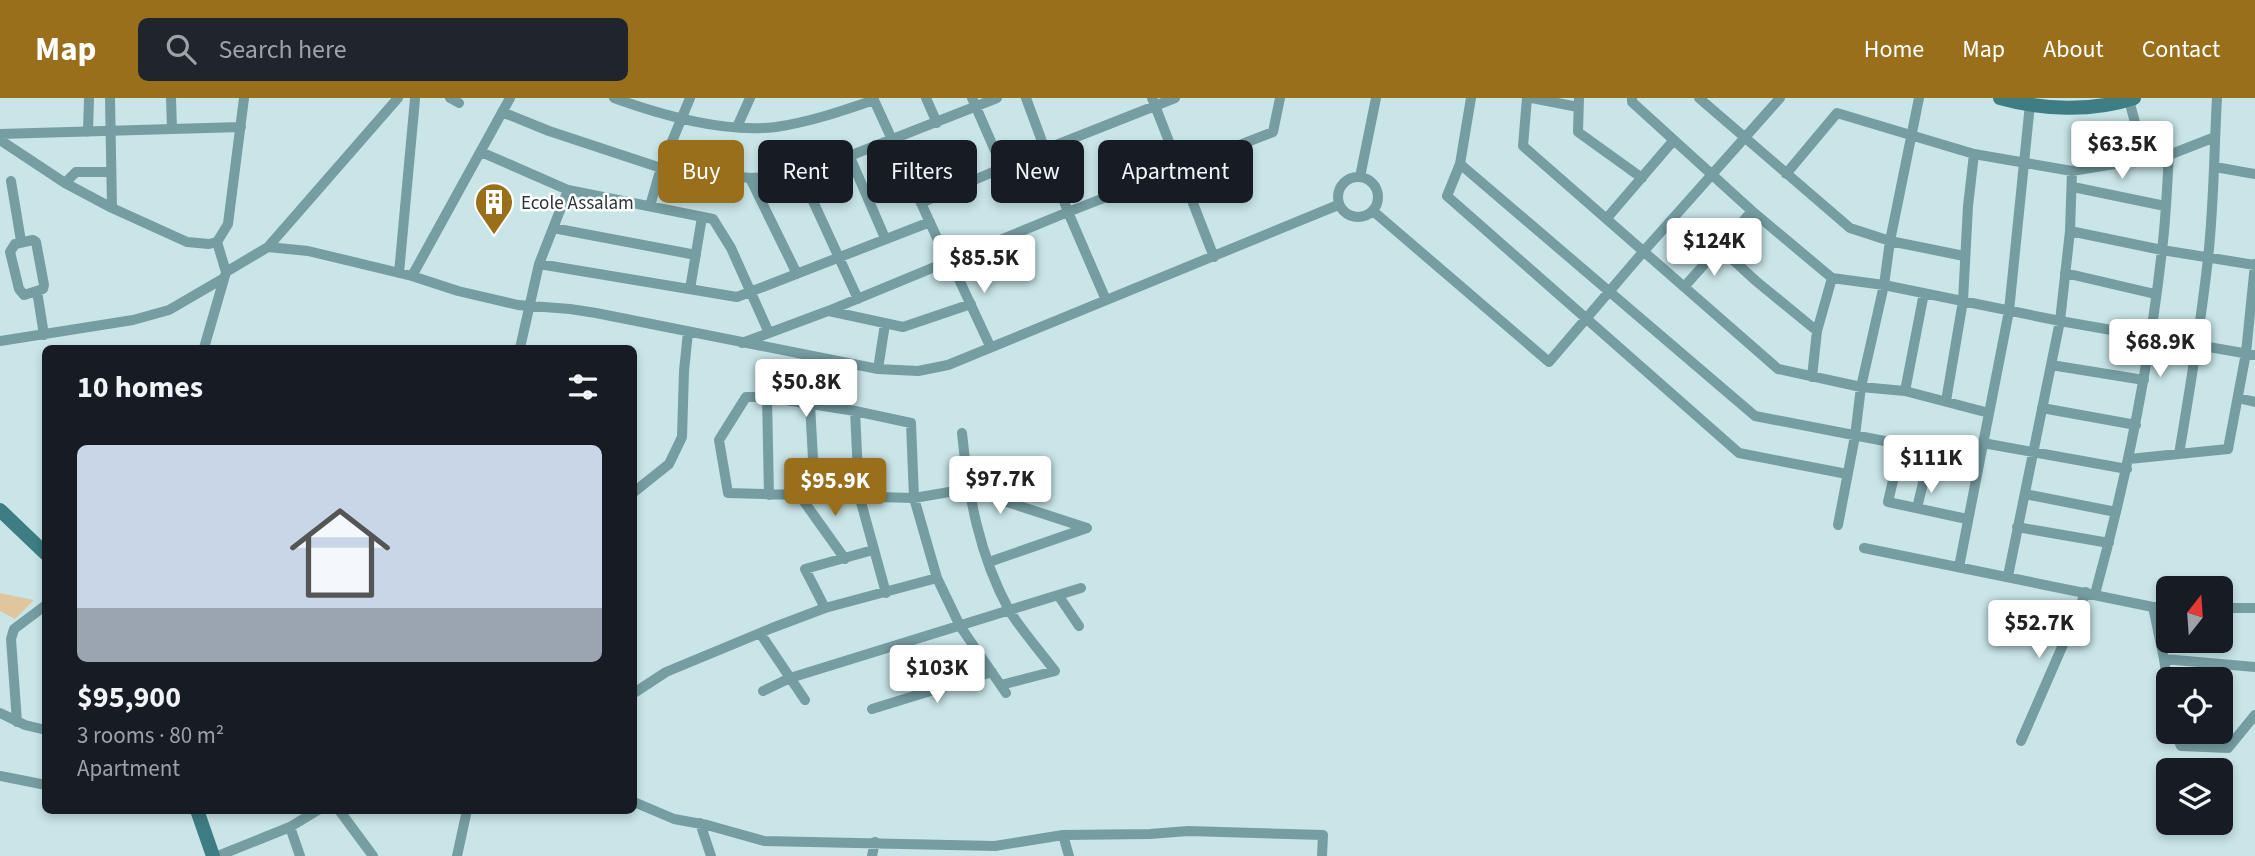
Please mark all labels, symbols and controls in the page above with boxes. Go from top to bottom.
search box [138,18,628,81]
text: Map [35,26,96,73]
icon: search [162,30,200,68]
text: Search here [218,31,347,68]
text: Home [1864,32,1924,67]
text: Map [1962,32,2005,67]
text: About [2043,32,2104,67]
text: Contact [2142,32,2220,67]
pin: $63.5K [2065,122,2179,181]
text: $63.5K [2087,127,2157,160]
chip: Buy [658,140,744,203]
chip: Rent [758,140,853,203]
chip: Filters [867,140,977,203]
chip: New [991,140,1084,203]
chip: Apartment [1098,140,1253,203]
building icon: Ecole Assalam [473,181,515,236]
place label: Ecole Assalam [521,190,634,217]
pin: $124K [1665,218,1763,278]
text: $124K [1683,224,1745,257]
pin: $85.5K [927,236,1041,295]
text: $85.5K [949,241,1019,274]
pin: $68.9K [2103,320,2217,379]
text: $68.9K [2125,325,2195,358]
pin: $50.8K [749,360,863,419]
text: $50.8K [771,365,841,398]
text: 10 homes [77,366,203,409]
icon: filters [564,368,602,406]
pin: $111K [1882,436,1980,495]
text: $111K [1900,441,1962,474]
pin: $97.7K [943,456,1057,516]
pin: $95.9K [778,458,892,518]
text: $97.7K [965,462,1035,495]
text: $95.9K [800,464,870,497]
icon: home [277,490,403,616]
north arrow [2156,576,2233,653]
map controls [2156,576,2233,835]
pin: $52.7K [1982,601,2096,660]
text: $52.7K [2004,606,2074,639]
pin: $103K [888,646,986,705]
text: $103K [906,651,968,684]
button: locate [2156,667,2233,744]
text: $95,900 [77,676,181,719]
text: 3 rooms · 80 m² [77,719,224,752]
text: Apartment [77,752,180,785]
button: layers [2156,758,2233,835]

